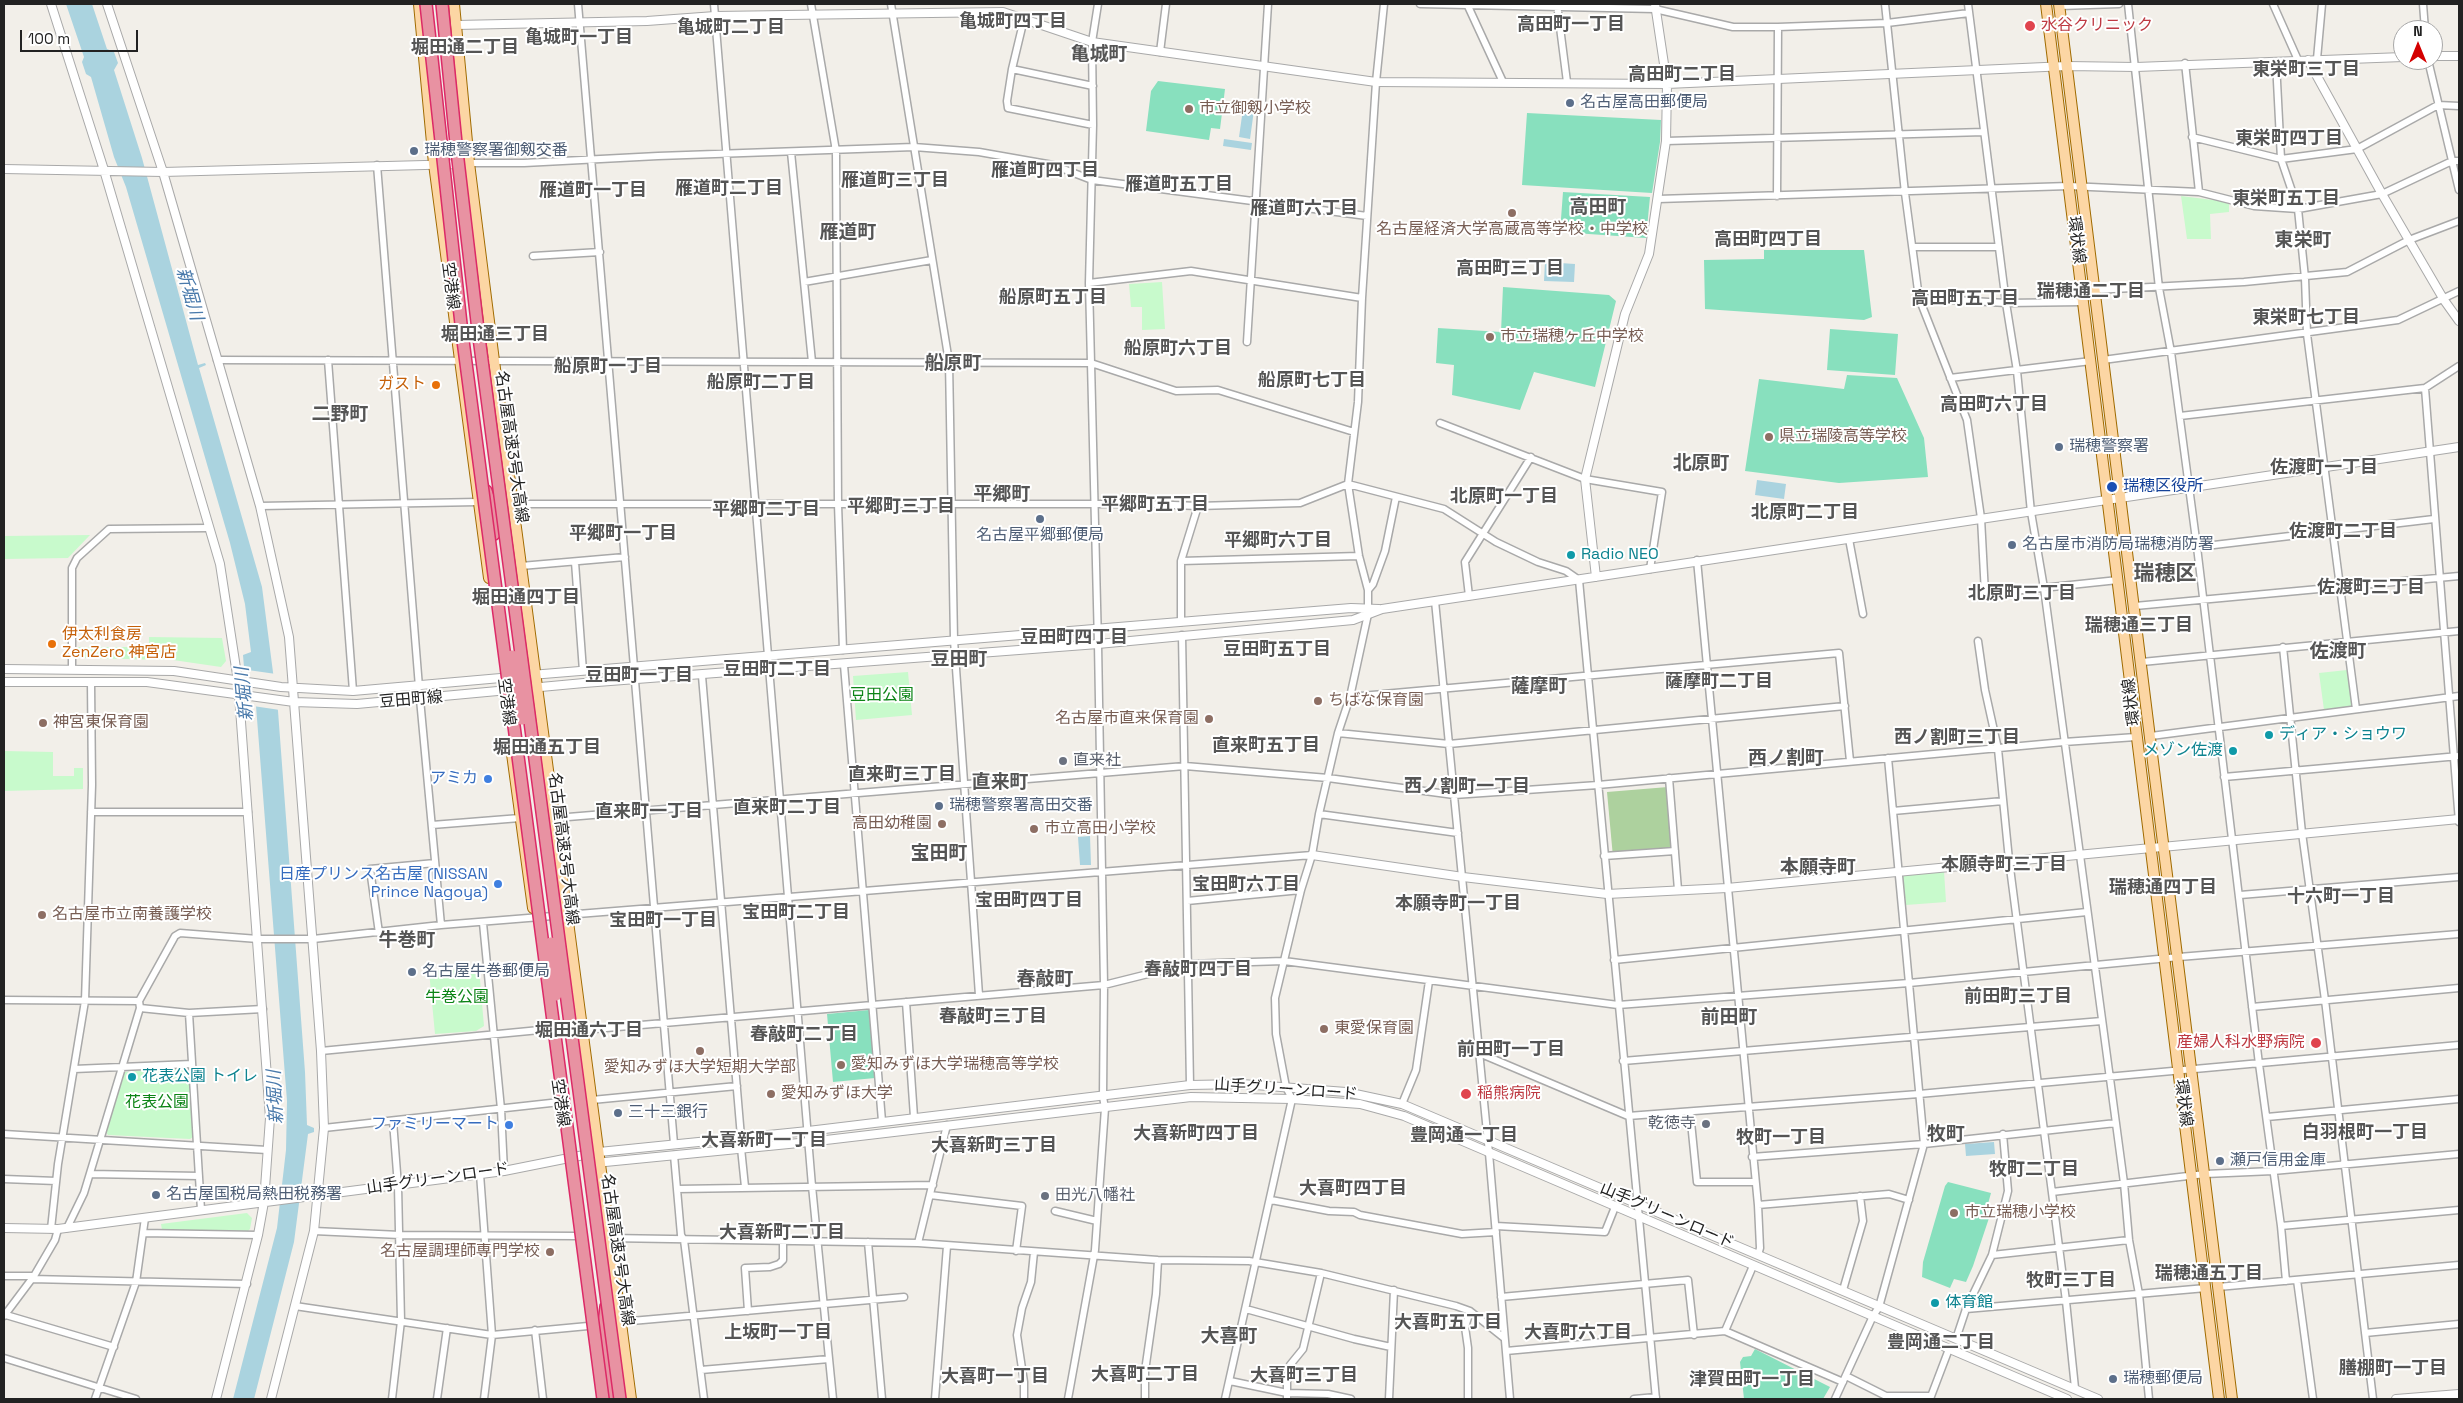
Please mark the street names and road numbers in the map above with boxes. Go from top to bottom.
street label: 環状線 [2064,215,2088,265]
street label: 空港線 [438,261,462,311]
street label: 名古屋高速3号大高線 [491,370,531,524]
street label: 空港線 [494,677,518,727]
street label: 環状線 [2120,677,2144,727]
street label: 豆田町線 [378,688,444,712]
street label: 名古屋高速3号大高線 [544,772,582,926]
street label: 山手グリーンロード [1214,1075,1358,1105]
street label: 空港線 [547,1078,573,1128]
street label: 環状線 [2171,1078,2195,1128]
street label: 山手グリーンロード [365,1159,511,1199]
street label: 名古屋高速3号大高線 [597,1173,637,1327]
street label: 山手グリーンロード [1597,1179,1737,1253]

